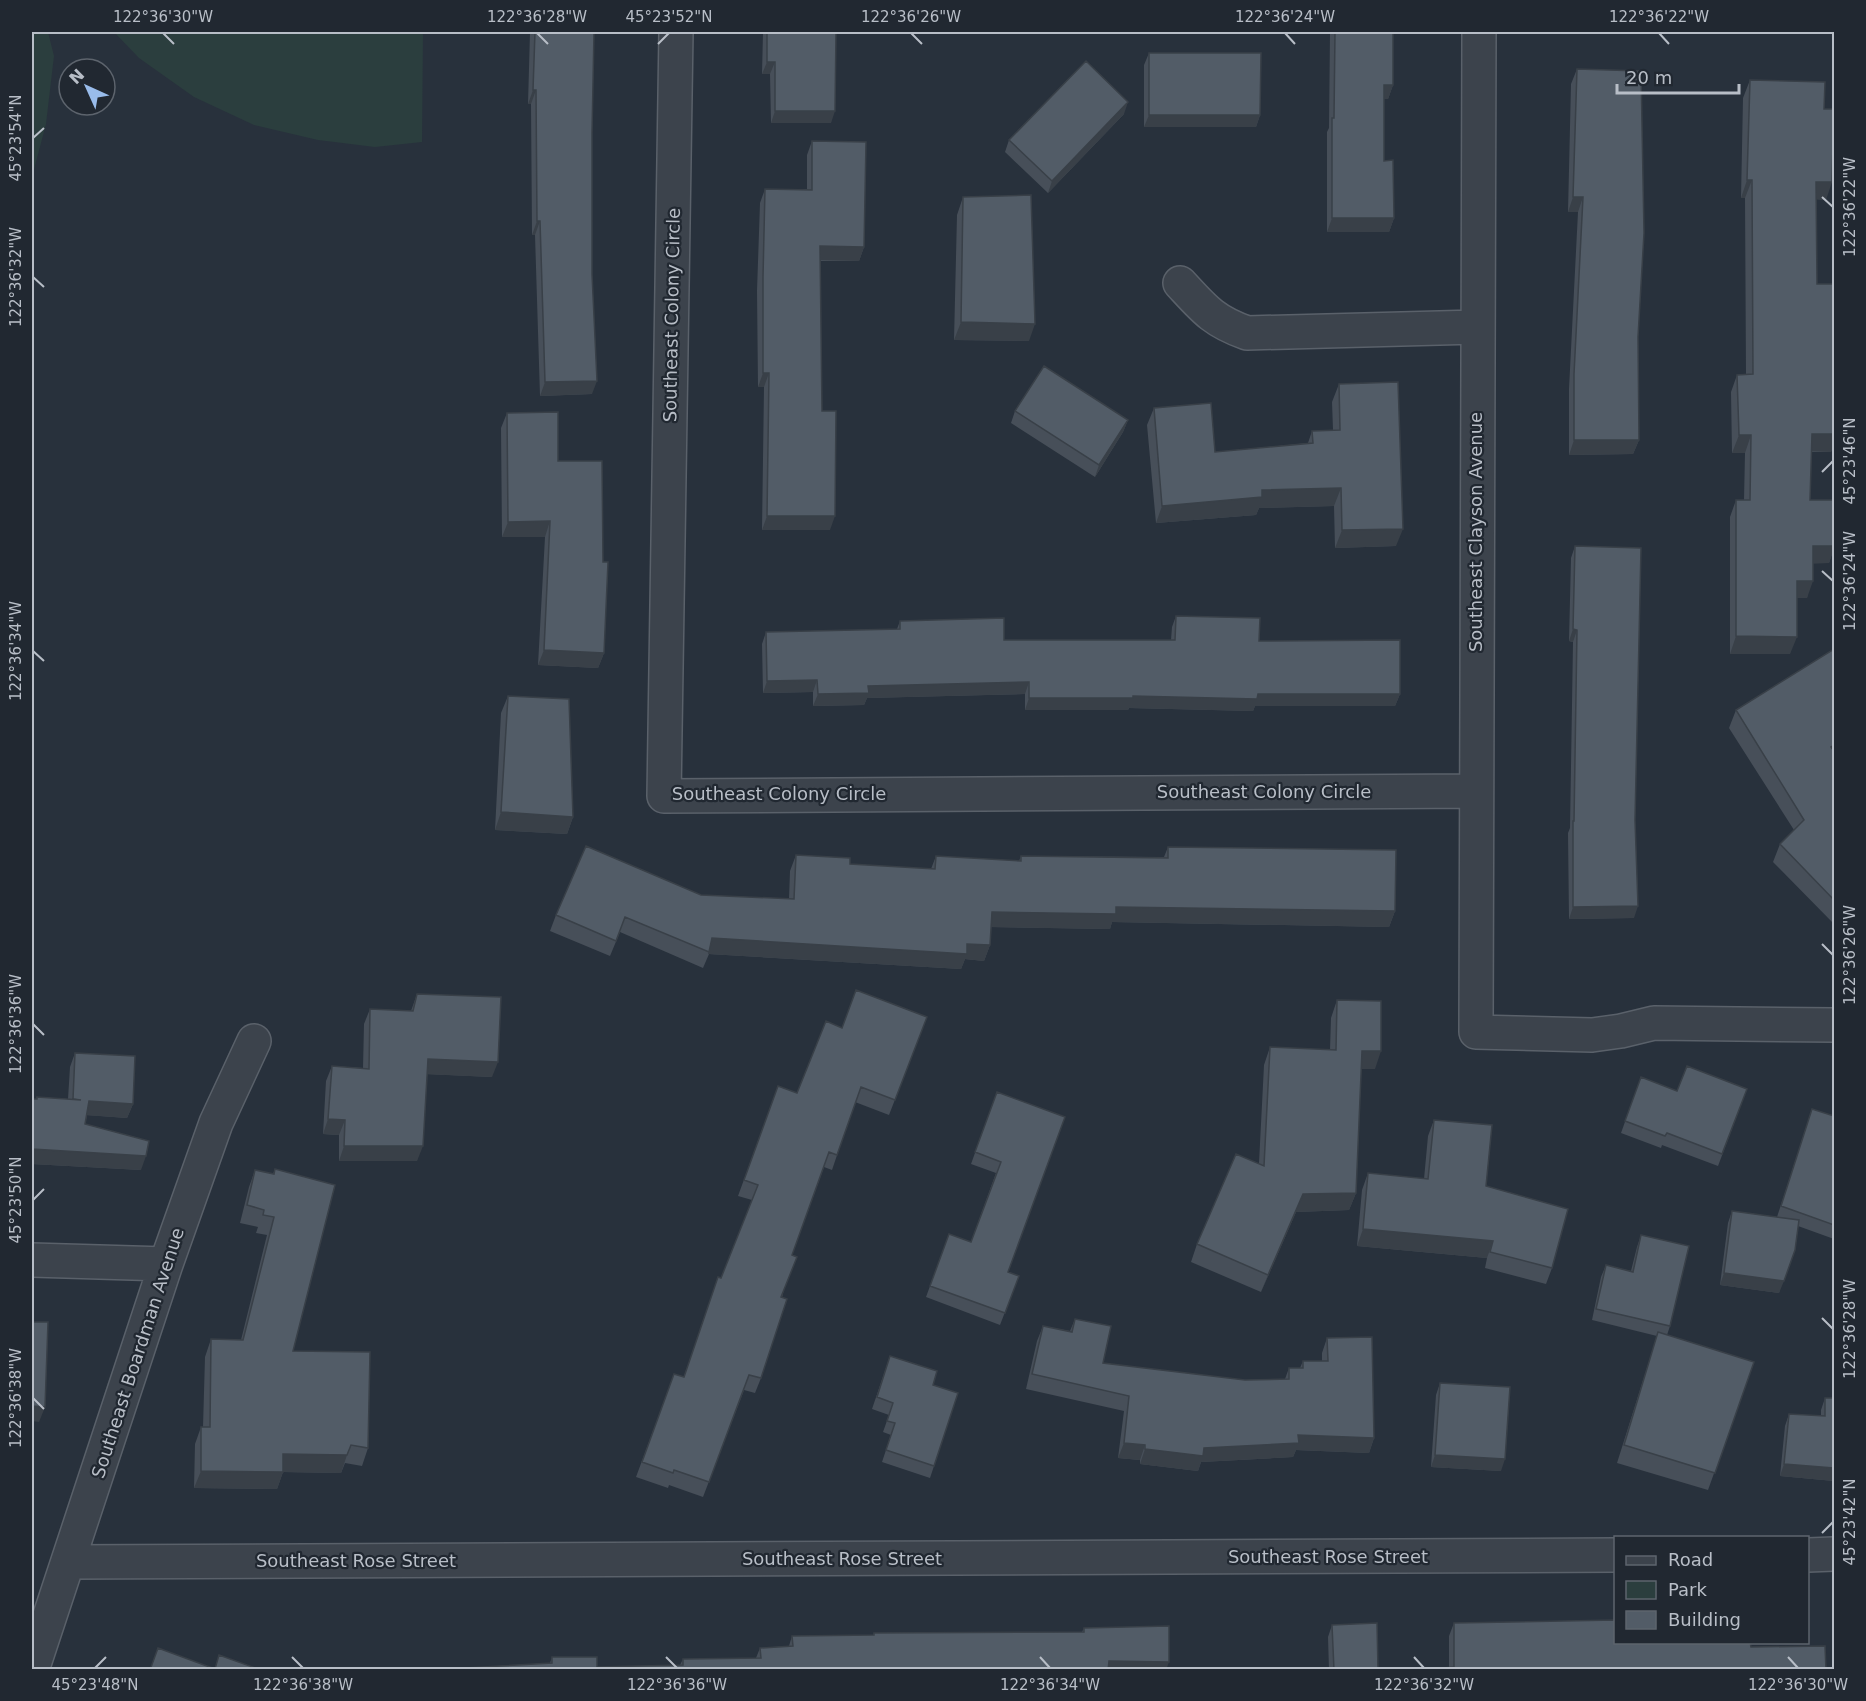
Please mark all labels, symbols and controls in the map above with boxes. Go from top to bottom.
text: 122°36'30"W [113,8,213,26]
text: 122°36'28"W [487,8,587,26]
text: 45°23'52"N [625,8,713,26]
text: 122°36'26"W [861,8,961,26]
text: 122°36'24"W [1235,8,1335,26]
text: 122°36'22"W [1609,8,1709,26]
north arrow [57,57,117,117]
scale bar [1617,57,1738,95]
text: N [65,65,88,88]
text: 20 m [1626,67,1672,88]
text: 45°23'54"N [7,94,25,182]
text: 122°36'22"W [1841,157,1859,257]
street label: Southeast Colony Circle [659,208,684,422]
text: 122°36'32"W [7,227,25,327]
street label: Southeast Clayson Avenue [1465,412,1486,652]
text: 45°23'46"N [1841,417,1859,505]
text: 122°36'24"W [1841,531,1859,631]
text: 122°36'34"W [7,601,25,701]
street label: Southeast Colony Circle [1157,781,1371,802]
street label: Southeast Colony Circle [672,783,886,804]
text: 122°36'26"W [1841,905,1859,1005]
text: 122°36'36"W [7,974,25,1074]
text: 45°23'50"N [7,1156,25,1244]
street label: Southeast Boardman Avenue [87,1225,188,1481]
text: 122°36'28"W [1841,1279,1859,1379]
text: 122°36'38"W [7,1348,25,1448]
text: 45°23'42"N [1841,1478,1859,1566]
legend [1614,1536,1809,1644]
street label: Southeast Rose Street [1228,1546,1428,1567]
street label: Southeast Rose Street [742,1548,942,1569]
text: Road [1668,1549,1713,1570]
street label: Southeast Rose Street [256,1550,456,1571]
text: Park [1668,1579,1707,1600]
text: Building [1668,1609,1741,1630]
text: 45°23'48"N [51,1676,139,1694]
text: 122°36'38"W [253,1676,353,1694]
text: 122°36'36"W [627,1676,727,1694]
text: 122°36'34"W [1000,1676,1100,1694]
text: 122°36'32"W [1374,1676,1474,1694]
text: 122°36'30"W [1748,1676,1848,1694]

